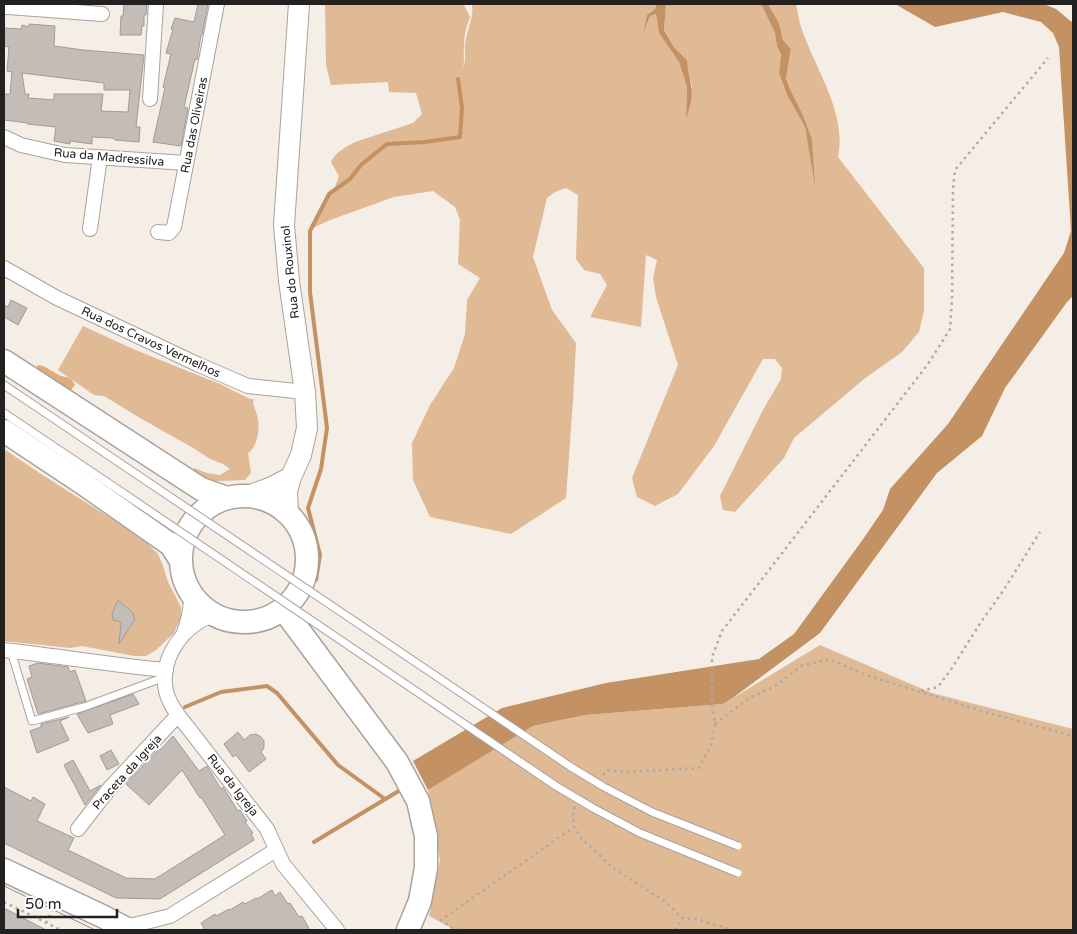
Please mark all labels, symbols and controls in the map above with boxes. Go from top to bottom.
street label: Rua das Oliveiras [178,75,210,174]
street label: Rua da Madressilva [53,145,165,169]
street label: Rua do Rouxinol [278,225,302,319]
street label: Rua dos Cravos Vermelhos [79,304,223,380]
street label: Praceta da Igreja [90,732,164,812]
street label: Rua da Igreja [204,751,262,819]
scale bar [18,886,116,918]
text: 50 m [25,895,62,913]

